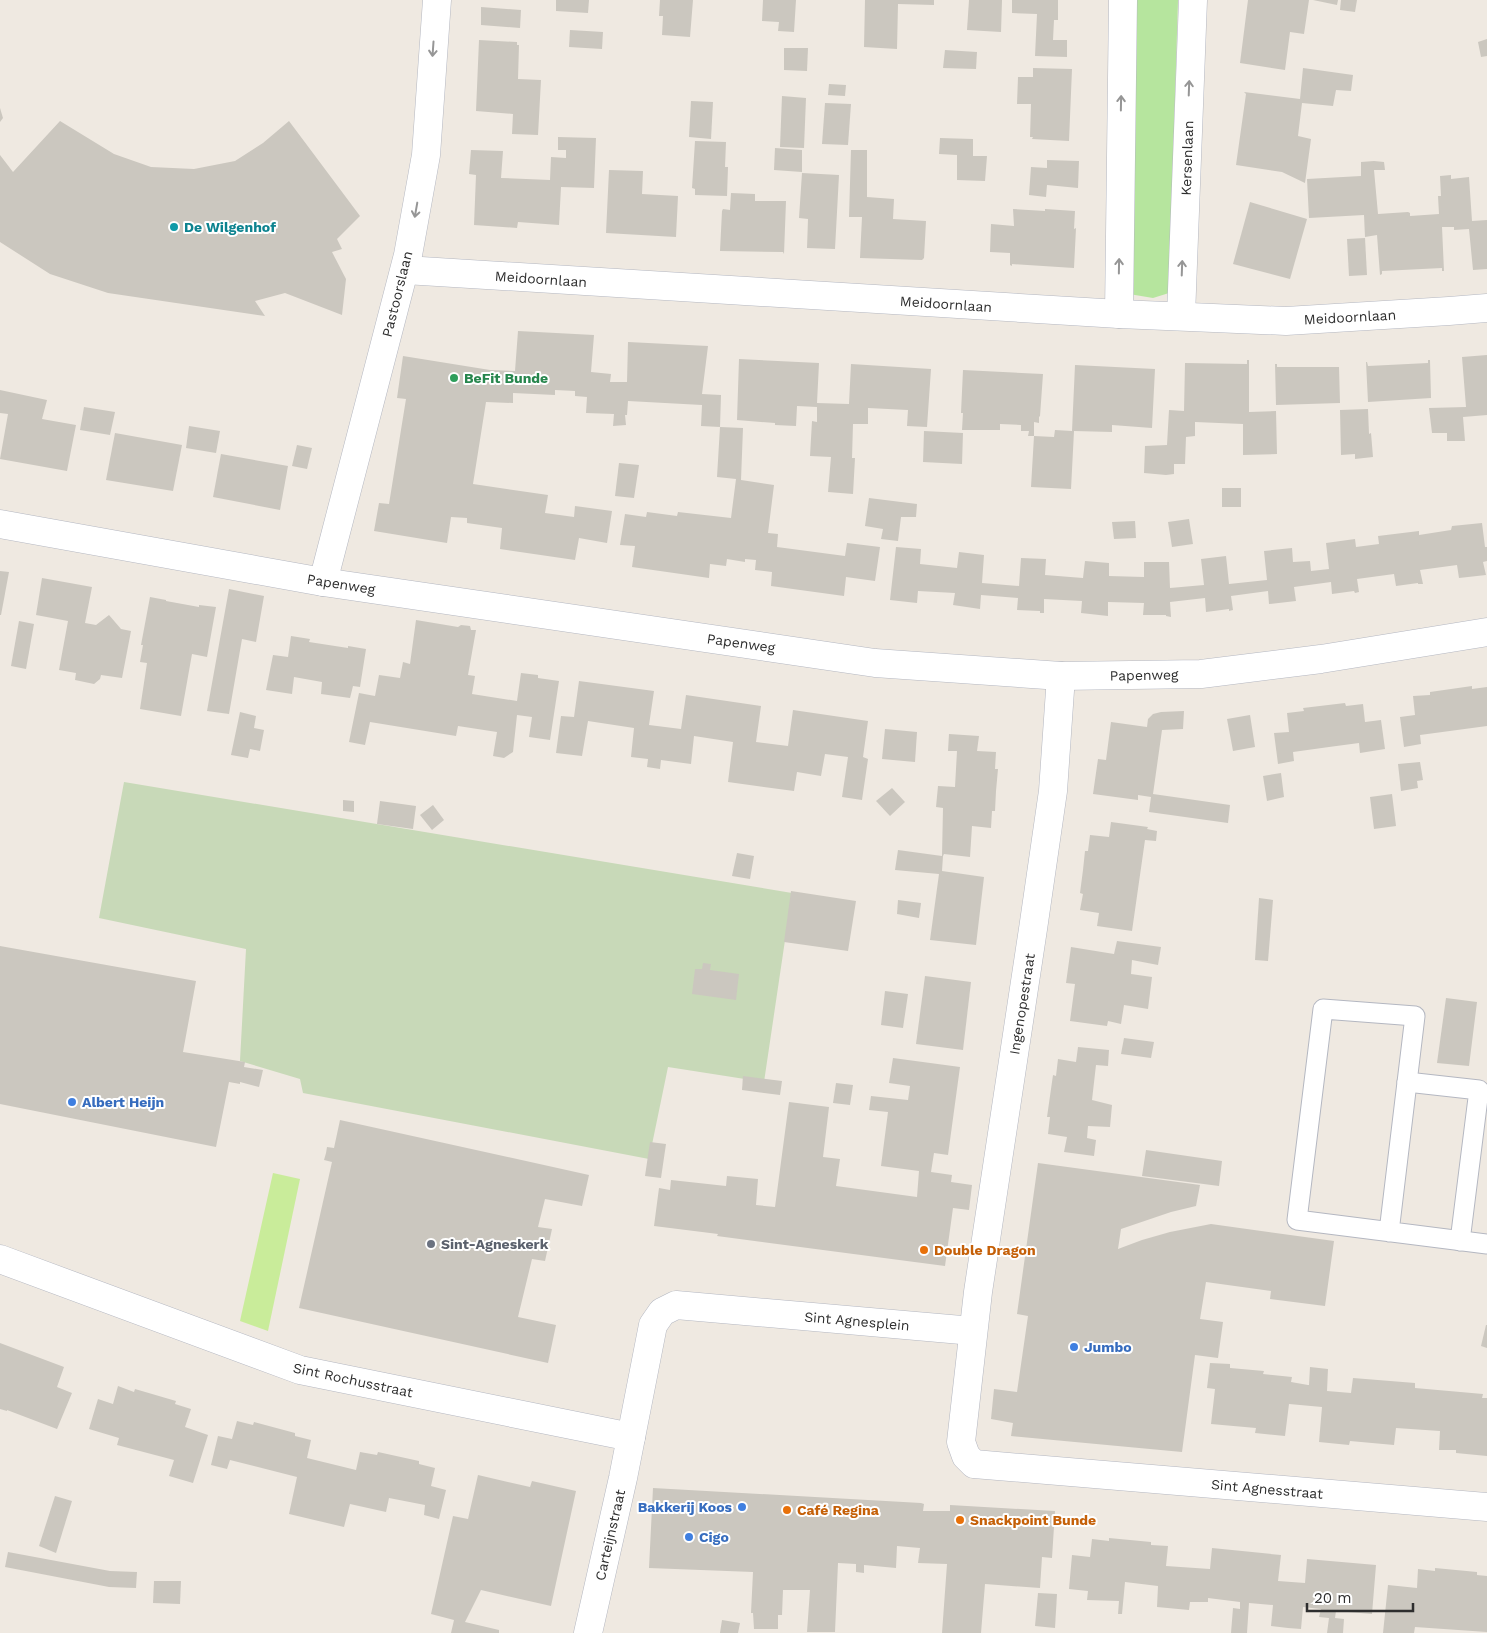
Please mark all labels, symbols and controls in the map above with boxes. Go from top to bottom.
one-way arrow [429,40,438,56]
one-way arrow [1185,80,1194,96]
one-way arrow [1117,95,1126,111]
street label: Kersenlaan [1178,120,1196,196]
one-way arrow [410,202,420,218]
place label: De Wilgenhof [184,219,276,235]
marker: De Wilgenhof [168,221,180,233]
street label: Pastoorslaan [379,249,415,339]
one-way arrow [1114,258,1124,274]
one-way arrow [1178,260,1187,276]
street label: Meidoornlaan [494,268,588,290]
street label: Meidoornlaan [899,293,993,315]
street label: Meidoornlaan [1303,307,1397,327]
place label: BeFit Bunde [464,370,548,386]
marker: BeFit Bunde [448,372,460,384]
street label: Papenweg [306,571,377,597]
street label: Papenweg [706,630,777,656]
street label: Papenweg [1109,666,1179,684]
street label: Ingenopestraat [1006,952,1038,1056]
place label: Albert Heijn [82,1094,164,1110]
marker: Albert Heijn [66,1096,78,1108]
place label: Sint-Agneskerk [441,1236,549,1252]
marker: Sint-Agneskerk [425,1238,437,1250]
place label: Double Dragon [934,1242,1036,1258]
marker: Double Dragon [918,1244,930,1256]
street label: Sint Agnesplein [804,1308,910,1334]
place label: Jumbo [1084,1339,1132,1355]
marker: Jumbo [1068,1341,1080,1353]
street label: Sint Rochusstraat [292,1359,414,1401]
street label: Sint Agnesstraat [1210,1476,1324,1502]
street label: Carteijnstraat [592,1488,628,1582]
place label: Bakkerij Koos [638,1499,733,1515]
marker: Bakkerij Koos [736,1501,748,1513]
place label: Café Regina [797,1502,880,1518]
marker: Café Regina [781,1504,793,1516]
place label: Snackpoint Bunde [970,1512,1096,1528]
marker: Snackpoint Bunde [954,1514,966,1526]
place label: Cigo [699,1529,729,1545]
marker: Cigo [683,1531,695,1543]
scale bar [1307,1580,1413,1612]
text: 20 m [1314,1589,1352,1607]

